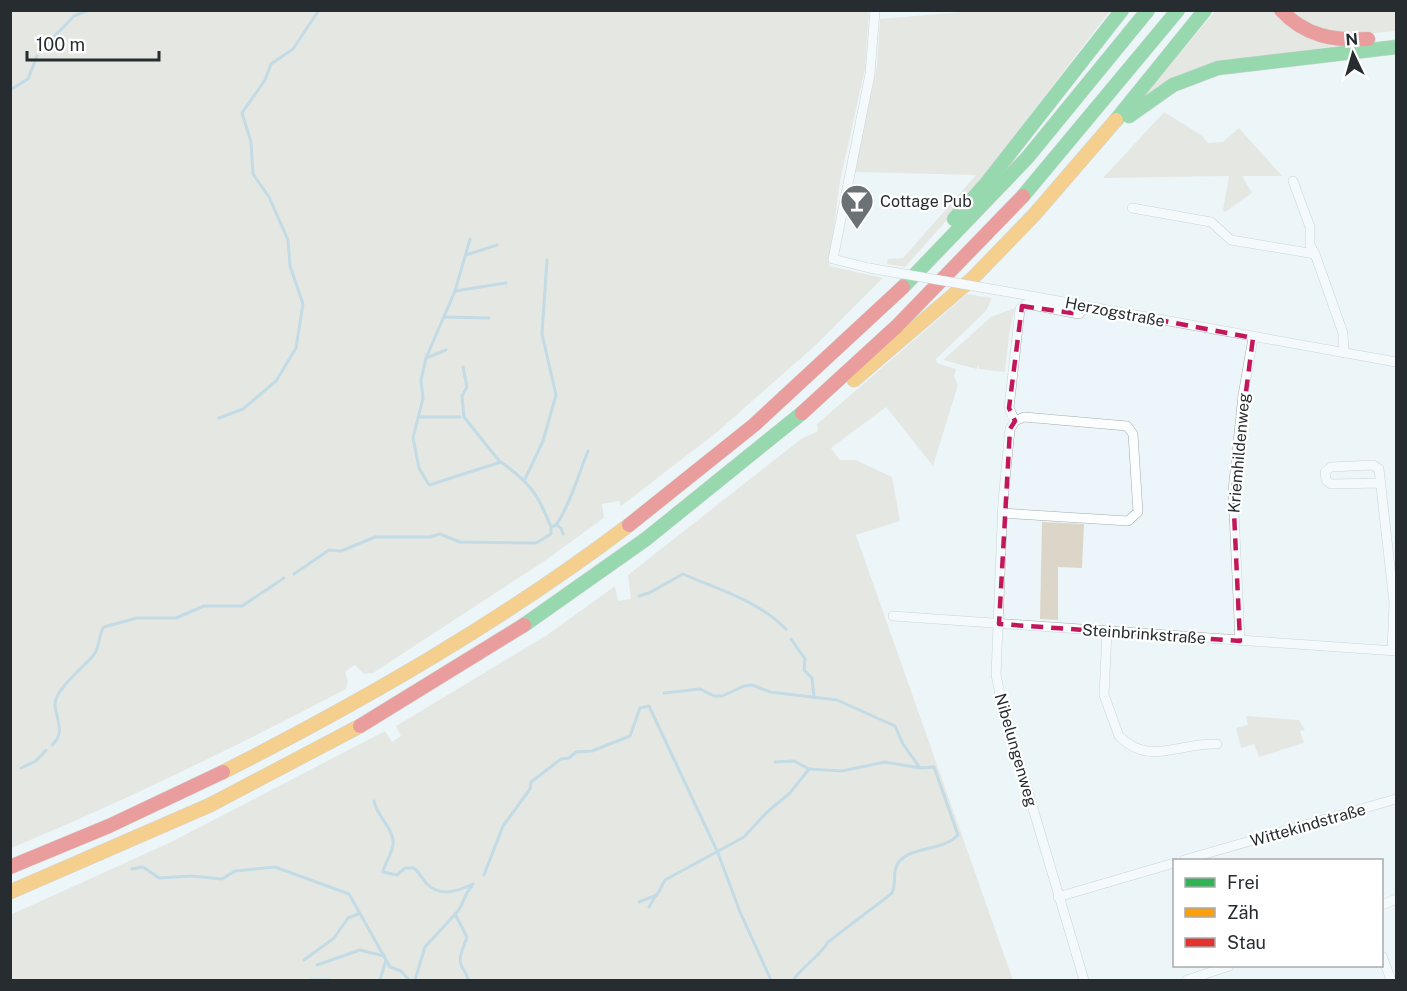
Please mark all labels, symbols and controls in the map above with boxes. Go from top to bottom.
scale bar [27,24,159,62]
north arrow [1323,24,1383,84]
text: N [1345,30,1359,50]
text: 100 m [36,34,85,55]
bar icon: Cottage Pub [839,183,875,230]
place label: Cottage Pub [880,192,972,211]
street label: Herzogstraße [1063,293,1167,331]
street label: Kriemhildenweg [1224,392,1254,514]
street label: Steinbrinkstraße [1081,620,1207,648]
street label: Nibelungenweg [991,691,1041,809]
street label: Wittekindstraße [1248,799,1368,851]
legend [1173,859,1383,967]
text: Frei [1227,872,1259,893]
text: Zäh [1227,902,1259,923]
text: Stau [1227,932,1266,953]

